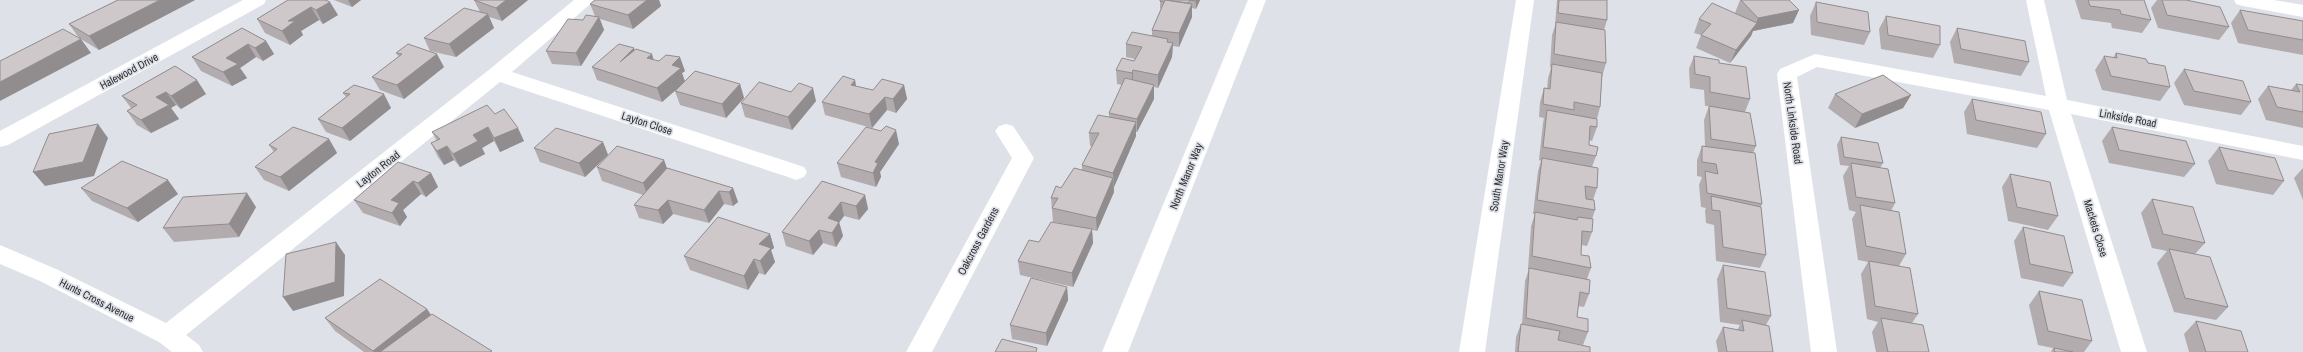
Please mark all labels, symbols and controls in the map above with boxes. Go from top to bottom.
street label: Halewood Drive [97,50,161,92]
street label: North Linkside Road [1780,81,1806,165]
street label: Linkside Road [2098,106,2158,130]
street label: Layton Close [620,108,674,138]
street label: South Manor Way [1486,139,1512,213]
street label: North Manor Way [1166,140,1206,211]
street label: Layton Road [354,148,402,190]
street label: Mackets Close [2081,198,2111,258]
street label: Oakcross Gardens [954,204,1002,277]
street label: Hunts Cross Avenue [57,275,137,325]

